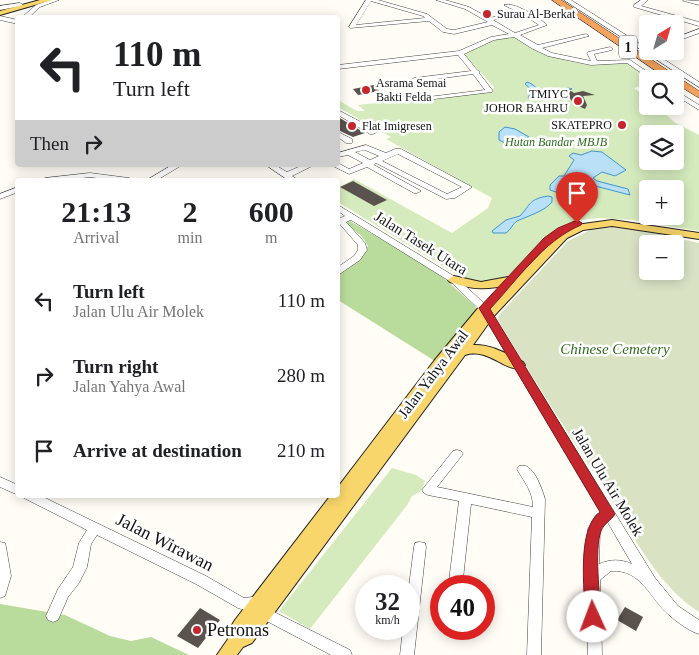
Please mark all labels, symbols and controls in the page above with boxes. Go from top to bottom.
place label: Surau Al-Berkat [497,7,576,21]
marker: Surau Al-Berkat [481,8,493,20]
north arrow [639,15,684,60]
map controls [639,15,684,280]
icon: left [30,35,95,100]
text: 110 m [113,35,201,74]
road number: 1 [619,36,637,58]
button: search [639,70,684,115]
text: Turn left [113,76,190,101]
place label: Asrama Semai Bakti Felda [376,76,447,104]
marker: Asrama Semai Bakti Felda [360,84,372,96]
place label: TMIYC JOHOR BAHRU [484,87,568,115]
marker: TMIYC JOHOR BAHRU [572,95,584,107]
place label: SKATEPRO [551,118,612,132]
place label: Flat Imigresen [362,119,432,133]
marker: SKATEPRO [616,119,628,131]
marker: Flat Imigresen [346,120,358,132]
button: layers [639,125,684,170]
icon: right [79,130,107,158]
text: Then [30,133,69,154]
park label: Hutan Bandar MBJB [504,135,608,149]
pin [556,172,598,223]
icon: arrive [563,179,591,207]
button: + [639,180,684,225]
text: 21:13 [61,195,131,228]
text: 2 [182,195,197,228]
text: 600 [249,195,294,228]
street label: Jalan Tasek Utara [372,208,471,278]
text: Arrival [73,229,119,246]
text: min [178,229,202,246]
text: m [265,229,277,246]
button: − [639,235,684,280]
text: Turn left [73,281,145,302]
icon: left [30,287,58,315]
text: 110 m [278,290,325,311]
text: Jalan Ulu Air Molek [73,303,204,320]
street label: Jalan Yahya Awal [395,327,471,421]
park label: Chinese Cemetery [560,341,670,357]
text: Turn right [73,356,158,377]
icon: right [30,362,58,390]
text: 280 m [277,365,325,386]
text: Jalan Yahya Awal [73,378,186,395]
street label: Jalan Ulu Air Molek [569,425,647,539]
icon: arrive [30,437,58,465]
text: Arrive at destination [73,440,242,461]
text: 210 m [277,440,325,461]
street label: Jalan Wirawan [113,509,217,575]
speed limit sign: 40 [430,575,495,640]
text: 32 [375,588,400,615]
position arrow [566,590,618,642]
text: km/h [375,613,400,627]
place label: Petronas [207,620,269,640]
marker: Petronas [191,624,203,636]

